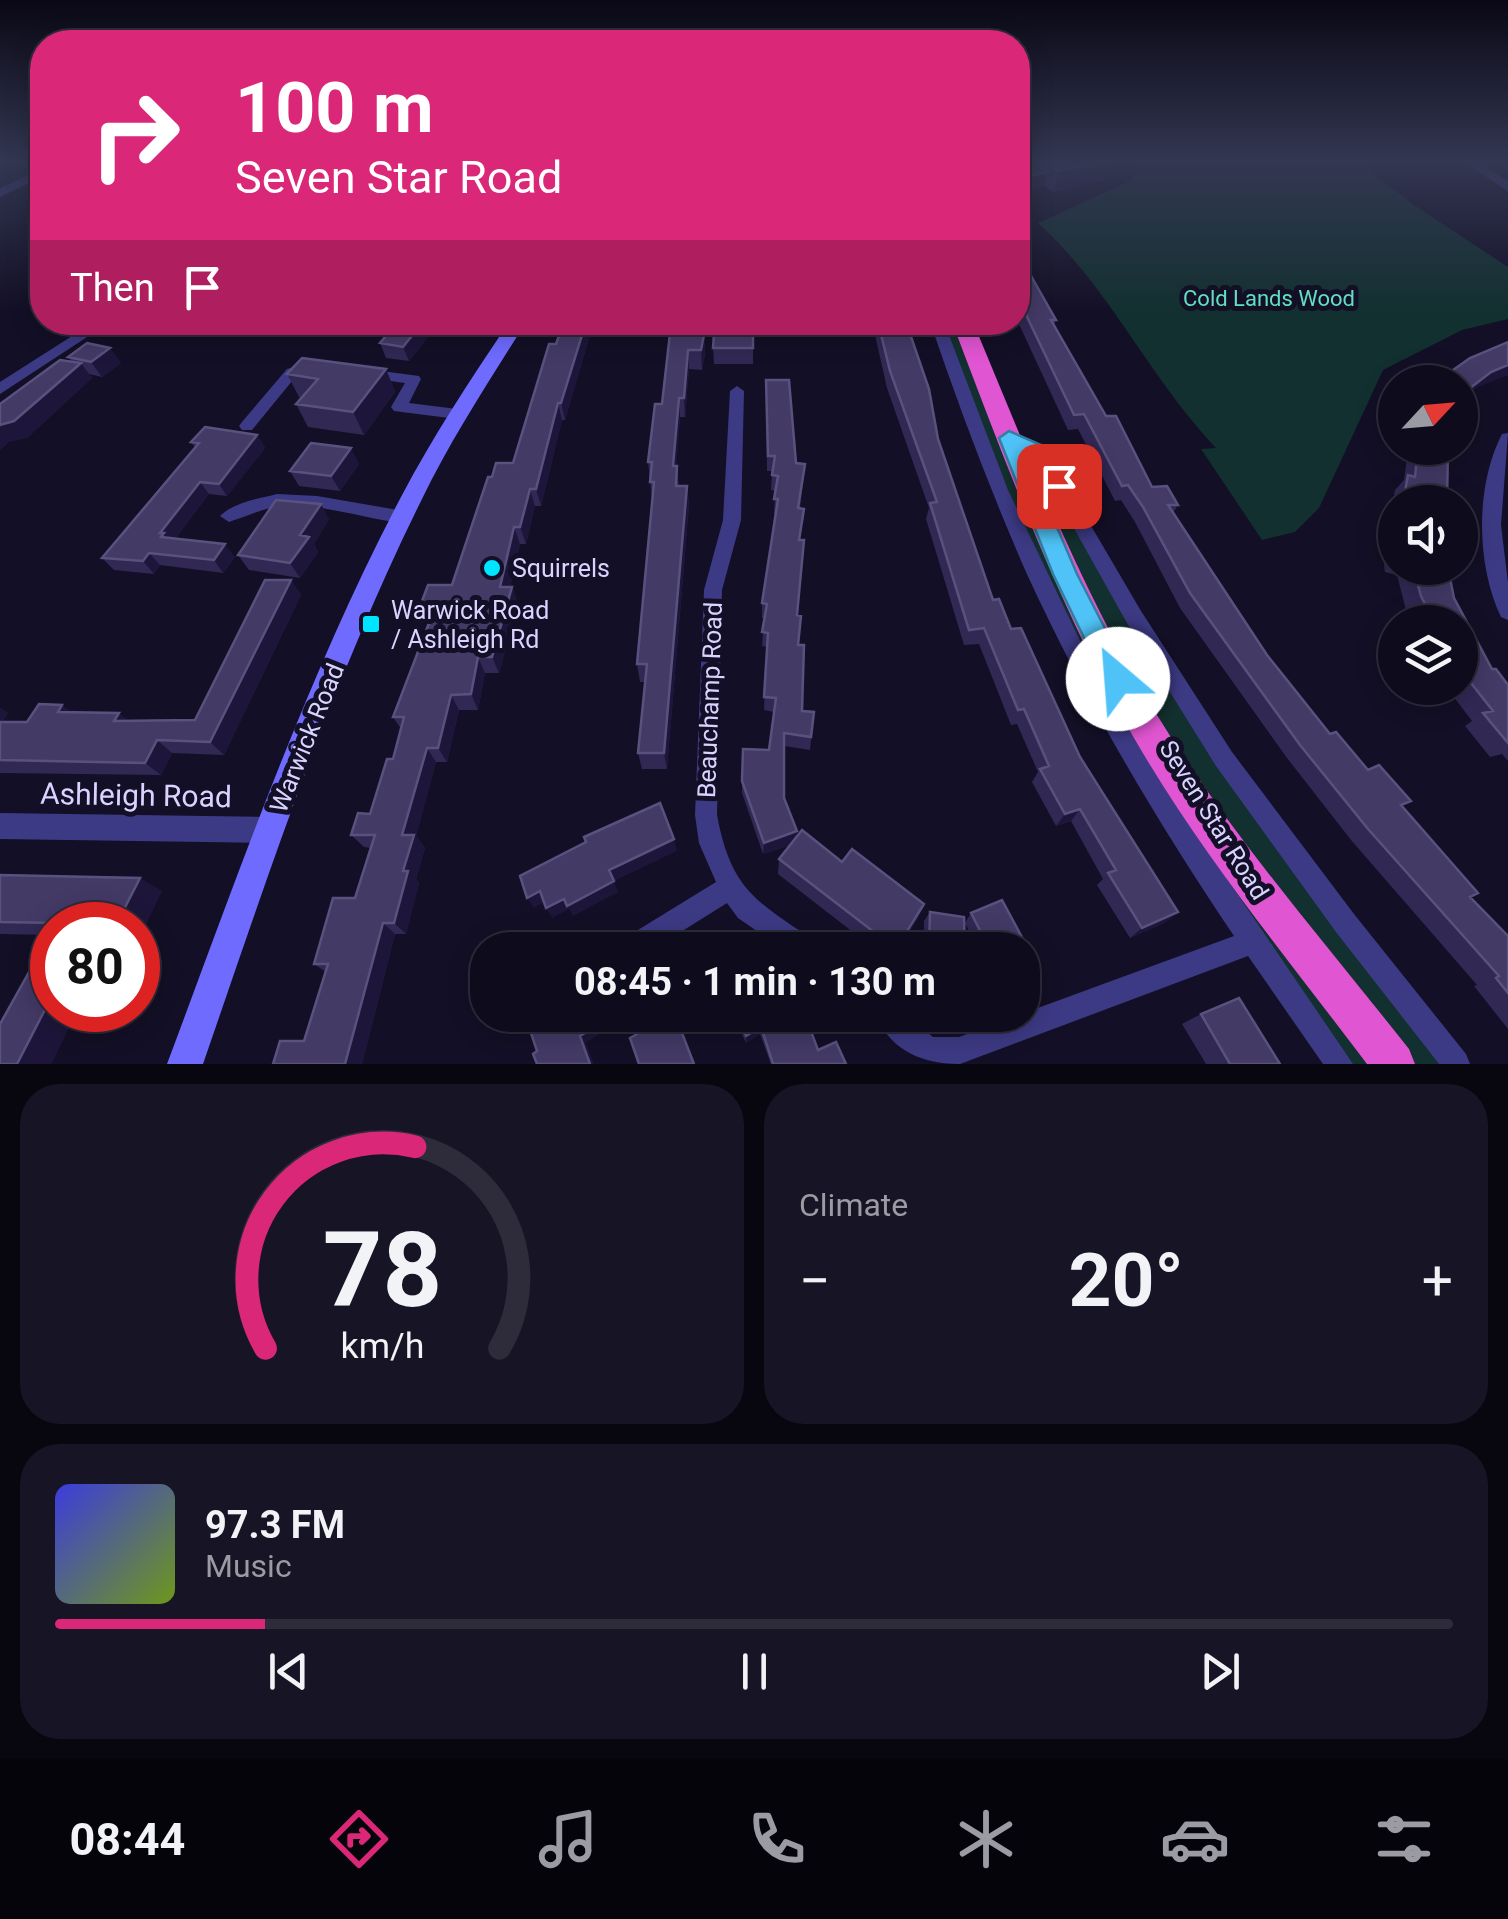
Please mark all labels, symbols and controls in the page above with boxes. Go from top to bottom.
text: 100 m [235,67,434,149]
icon: right [70,70,200,200]
text: Seven Star Road [235,151,562,204]
icon: arrive [175,260,230,315]
text: Then [70,266,155,310]
park label: Cold Lands Wood [1183,286,1355,311]
north arrow [1378,365,1478,465]
map controls [1378,365,1478,705]
pin [1017,444,1102,529]
icon: arrive [1032,459,1087,514]
button: sound [1378,485,1478,585]
place label: Squirrels [512,554,610,583]
marker: Squirrels [481,557,503,579]
place label: Warwick Road / Ashleigh Rd [391,596,549,654]
street label: Beauchamp Road [692,601,728,799]
button: layers [1378,605,1478,705]
marker: Warwick Road / Ashleigh Rd [360,613,382,635]
position arrow [1066,627,1170,731]
street label: Warwick Road [264,659,350,817]
street label: Seven Star Road [1154,735,1274,905]
street label: Ashleigh Road [40,776,232,814]
speed limit sign: 80 [30,902,160,1032]
text: 08:45 · 1 min · 130 m [574,960,936,1004]
text: Climate [799,1186,908,1224]
text: 78 [322,1210,442,1331]
text: 20° [1068,1236,1184,1324]
text: − [799,1249,830,1313]
text: + [1422,1249,1453,1313]
text: km/h [340,1325,424,1367]
text: 97.3 FM [205,1503,345,1547]
text: Music [205,1547,292,1585]
icon: previous [261,1644,316,1699]
icon: pause [727,1644,782,1699]
icon: next [1193,1644,1248,1699]
icon: directions [324,1804,394,1874]
icon: music [533,1804,603,1874]
icon: phone [742,1804,812,1874]
icon: climate [951,1804,1021,1874]
icon: car [1160,1804,1230,1874]
icon: filters [1369,1804,1439,1874]
text: 08:44 [69,1813,185,1866]

